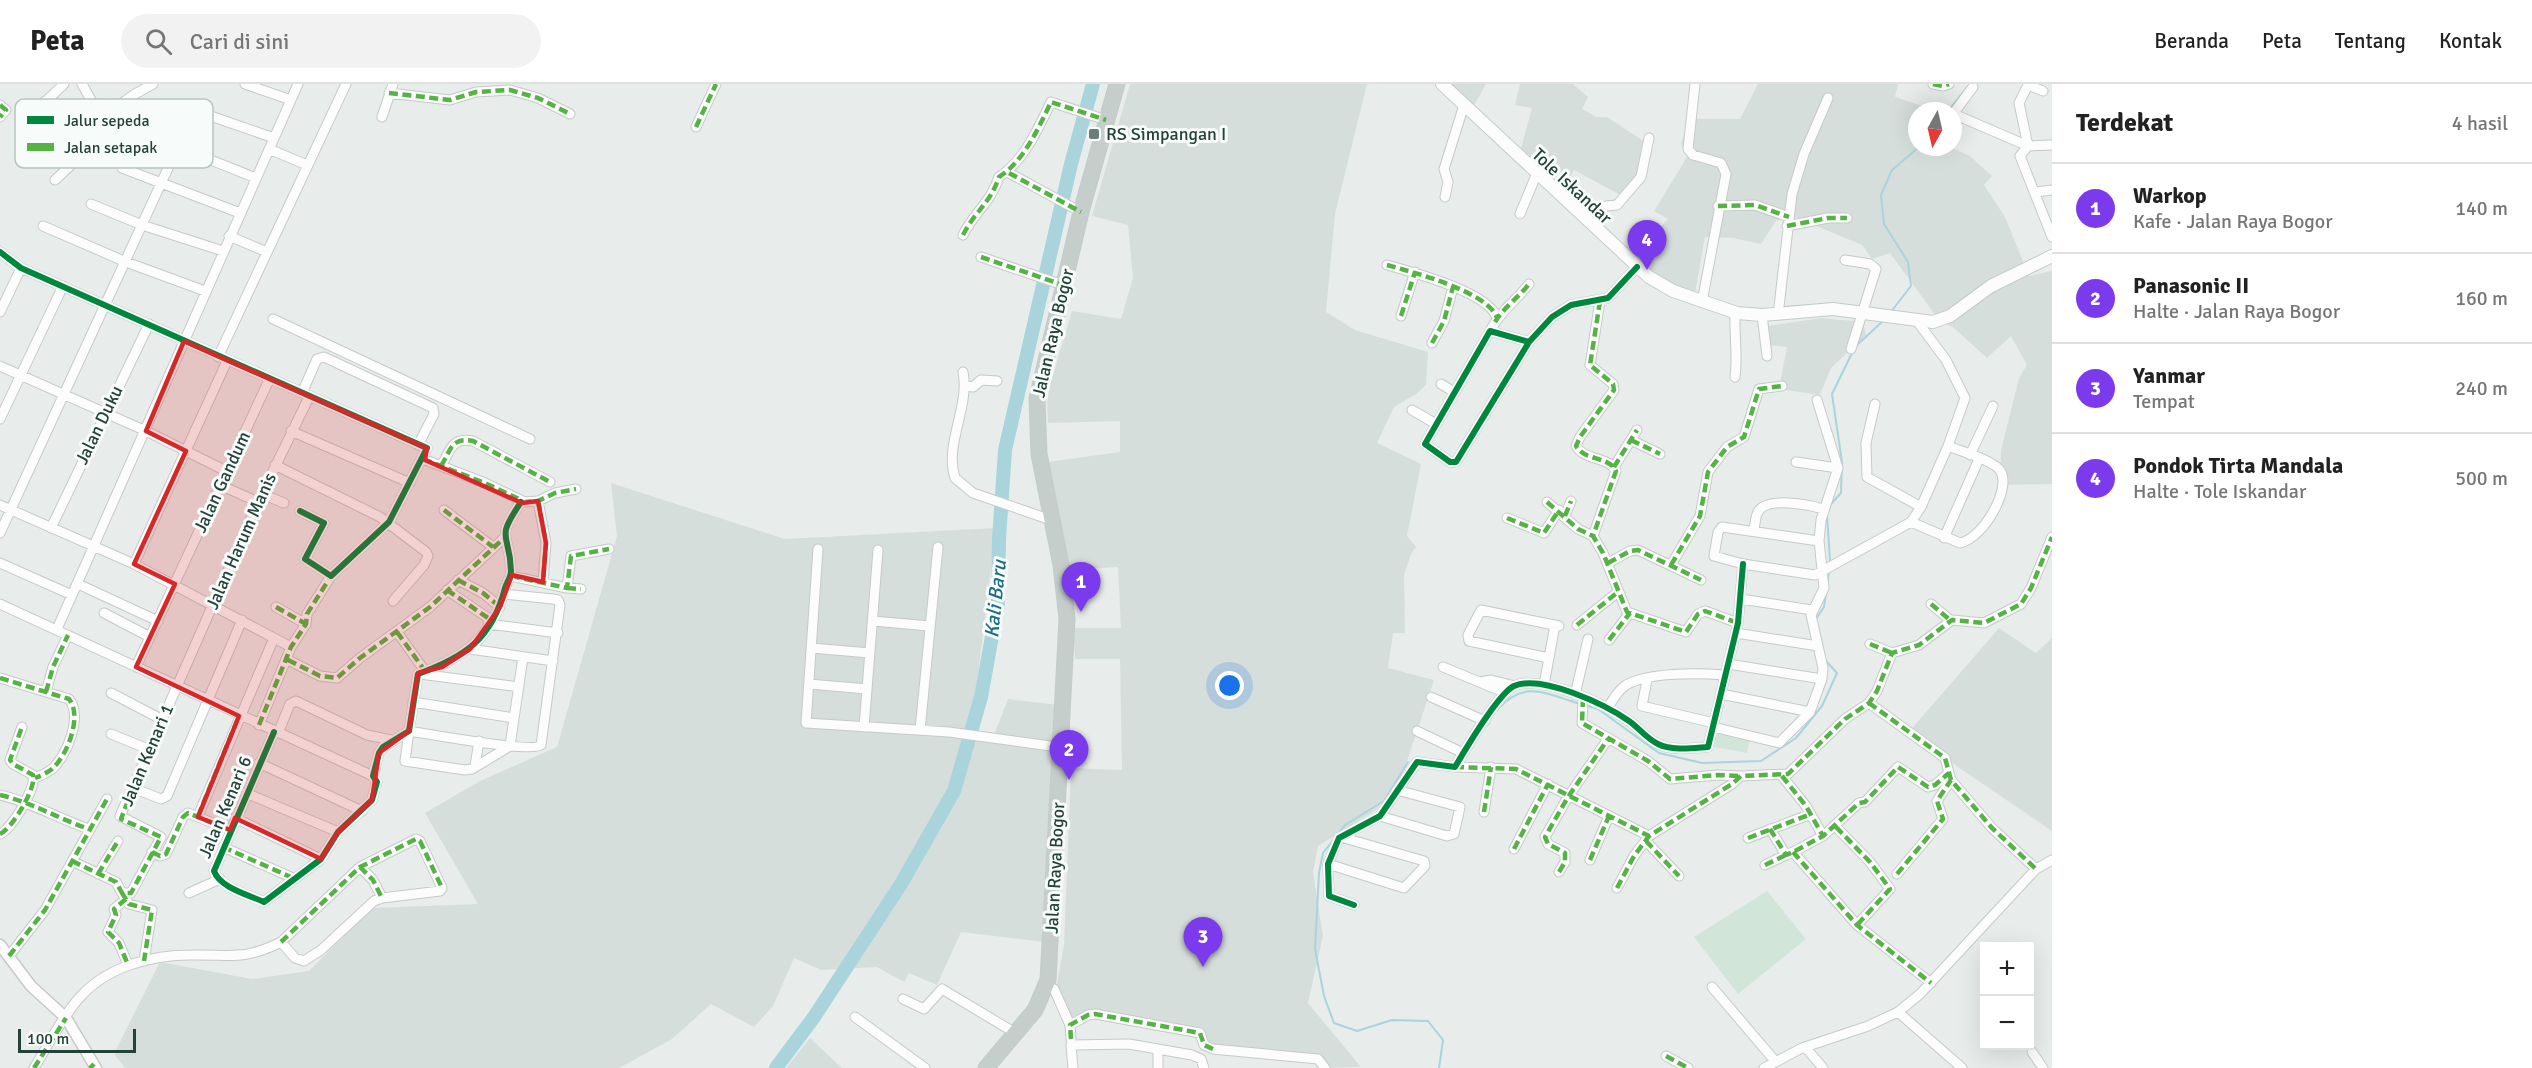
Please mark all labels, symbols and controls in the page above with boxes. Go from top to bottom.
search box [121,14,541,68]
text: Peta [30,24,85,58]
icon: search [142,25,175,58]
text: Cari di sini [190,28,289,55]
text: Beranda [2154,28,2229,54]
text: Peta [2262,28,2302,54]
text: Tentang [2335,28,2406,54]
text: Kontak [2439,28,2502,54]
legend [15,99,213,168]
north arrow [1908,102,1962,156]
text: Terdekat [2076,107,2173,139]
text: Jalur sepeda [64,111,150,131]
text: 4 hasil [2452,111,2508,136]
place label: RS Simpangan I [1106,123,1226,145]
marker: RS Simpangan I [1087,127,1101,141]
text: Jalan setapak [64,138,157,158]
street label: Tole Iskandar [1527,143,1617,229]
text: Warkop [2133,182,2207,209]
text: 1 [2090,196,2101,221]
text: 140 m [2455,196,2508,221]
text: Kafe · Jalan Raya Bogor [2133,209,2333,234]
pin: 4 [1628,220,1666,270]
street label: Jalan Raya Bogor [1027,266,1079,400]
text: Panasonic II [2133,272,2249,299]
text: 2 [2090,286,2101,311]
text: 160 m [2455,286,2508,311]
text: Halte · Jalan Raya Bogor [2133,299,2340,324]
text: Yanmar [2133,362,2205,389]
text: 3 [2090,376,2101,401]
text: 240 m [2455,376,2508,401]
street label: Jalan Duku [70,382,128,468]
text: Tempat [2133,389,2195,414]
street label: Jalan Gandum [189,428,255,536]
text: Pondok Tirta Mandala [2133,452,2343,479]
text: 4 [2090,466,2101,491]
text: 500 m [2455,466,2508,491]
street label: Jalan Harum Manis [201,469,281,613]
text: Halte · Tole Iskandar [2133,479,2306,504]
water label: Kali Baru [979,558,1012,639]
pin: 1 [1062,562,1100,612]
your location [1215,671,1244,700]
street label: Jalan Kenari 1 [116,701,178,809]
pin: 2 [1050,730,1088,780]
street label: Jalan Kenari 6 [194,753,256,861]
street label: Jalan Raya Bogor [1041,801,1069,934]
pin: 3 [1184,918,1222,967]
map controls [1980,942,2034,1050]
button: + [1980,942,2034,996]
button: − [1980,996,2034,1050]
scale bar [18,1026,136,1054]
text: 100 m [27,1029,69,1049]

